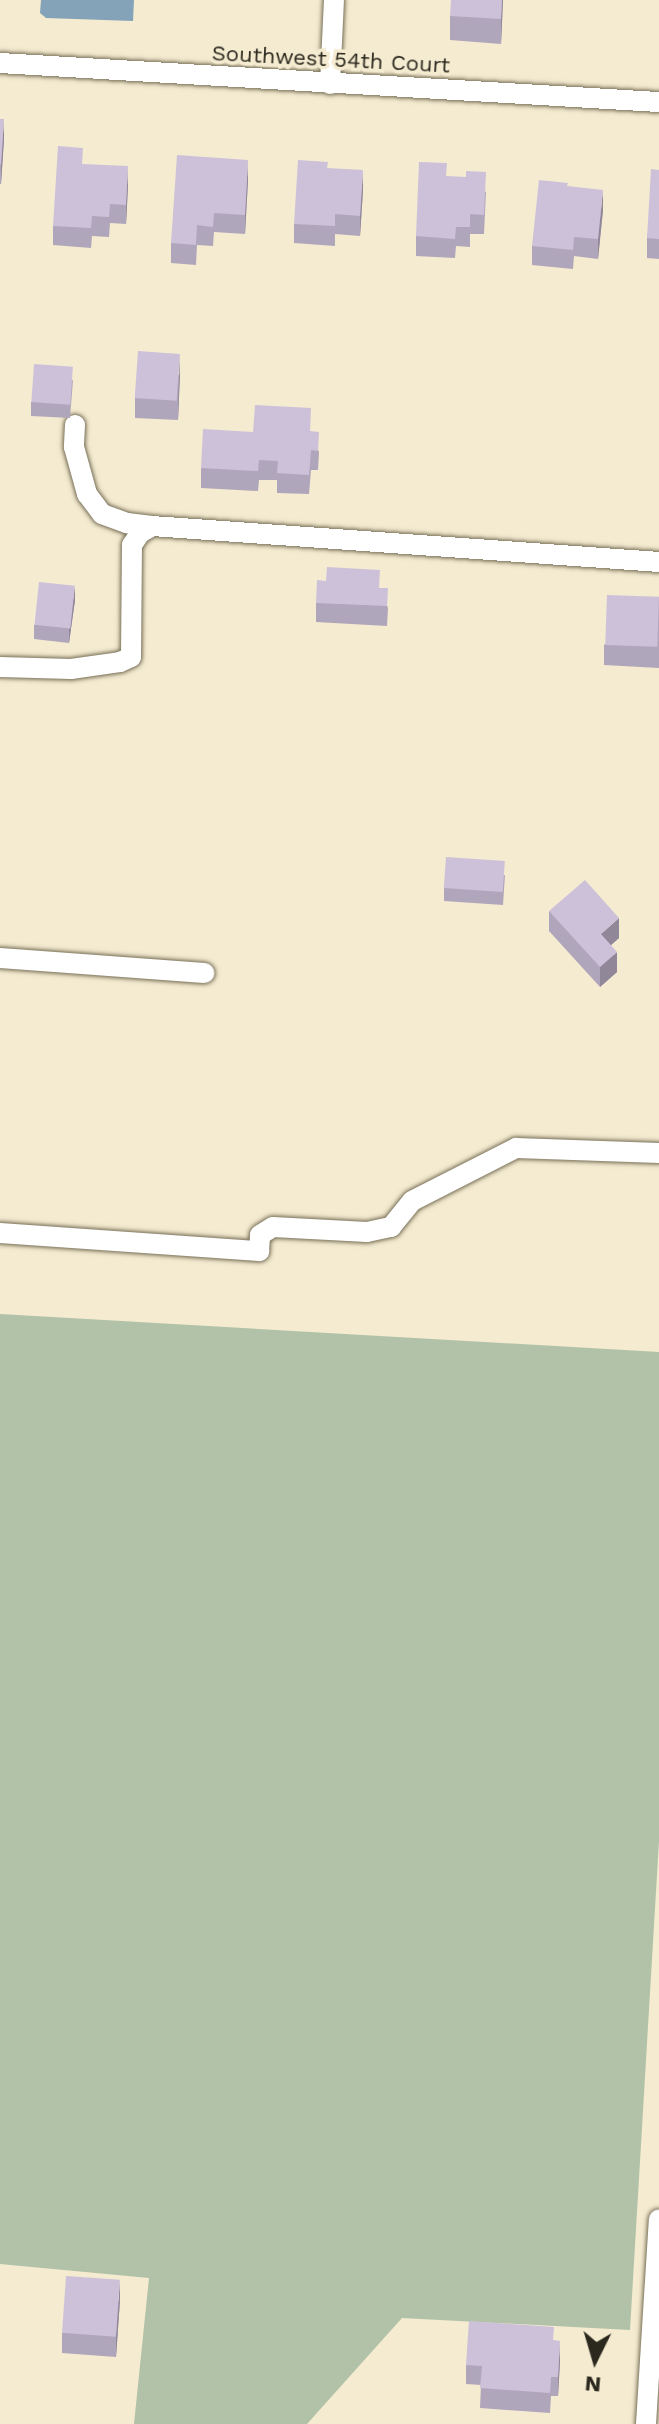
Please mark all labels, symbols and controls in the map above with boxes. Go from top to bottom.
street label: Southwest 54th Court [211,40,451,78]
north arrow [555,2320,635,2400]
text: N [584,2371,602,2398]

